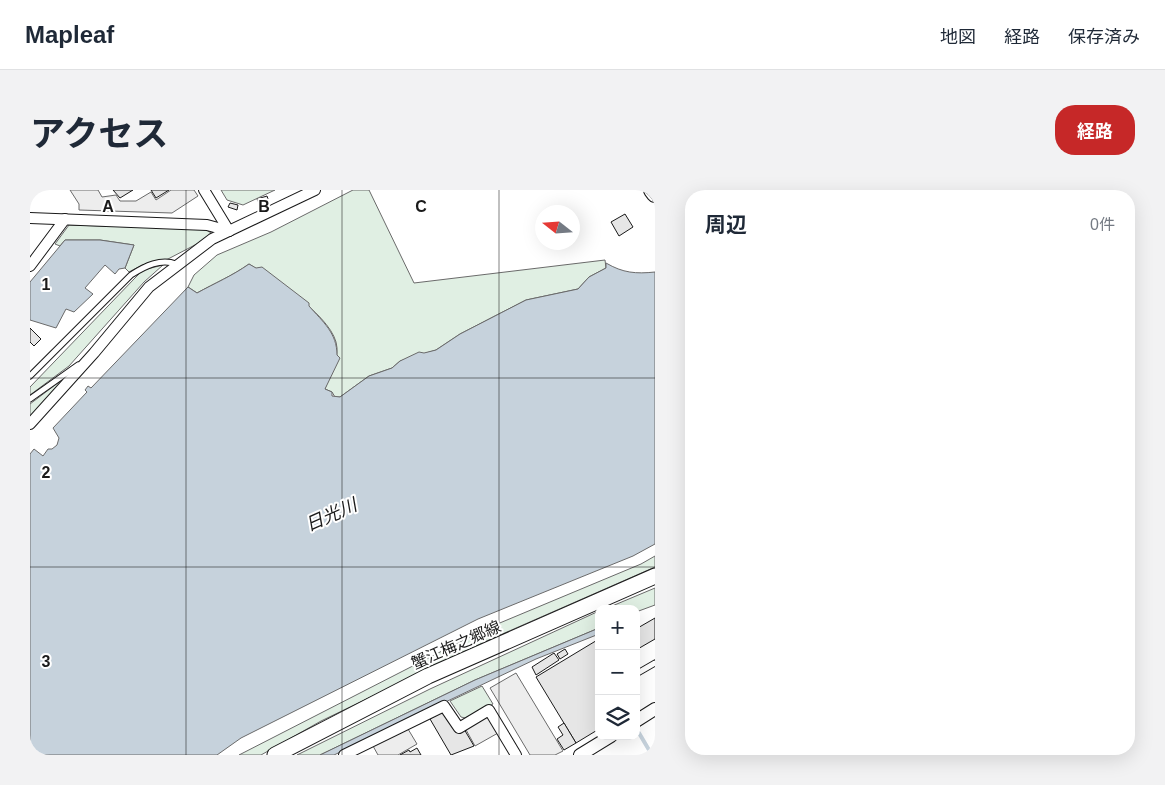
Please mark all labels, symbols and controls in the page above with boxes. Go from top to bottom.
text: Mapleaf [25,21,114,48]
text: 地図 [940,27,976,47]
text: 経路 [1004,27,1040,47]
text: 保存済み [1068,27,1140,47]
button: 経路 [1055,105,1135,155]
text: アクセス [30,114,168,153]
text: A [102,198,114,215]
text: B [258,198,270,215]
text: C [415,198,427,215]
north arrow [535,205,580,250]
text: 周辺 [705,213,747,236]
text: 0件 [1090,216,1115,233]
text: 1 [42,276,51,293]
text: 2 [42,464,51,481]
water label: 日光川 [302,494,362,535]
map controls [595,605,640,740]
button: + [595,605,640,650]
street label: 蟹江梅之郷線 [409,618,503,672]
button: − [595,650,640,695]
text: 3 [42,653,51,670]
button: layers [595,695,640,740]

